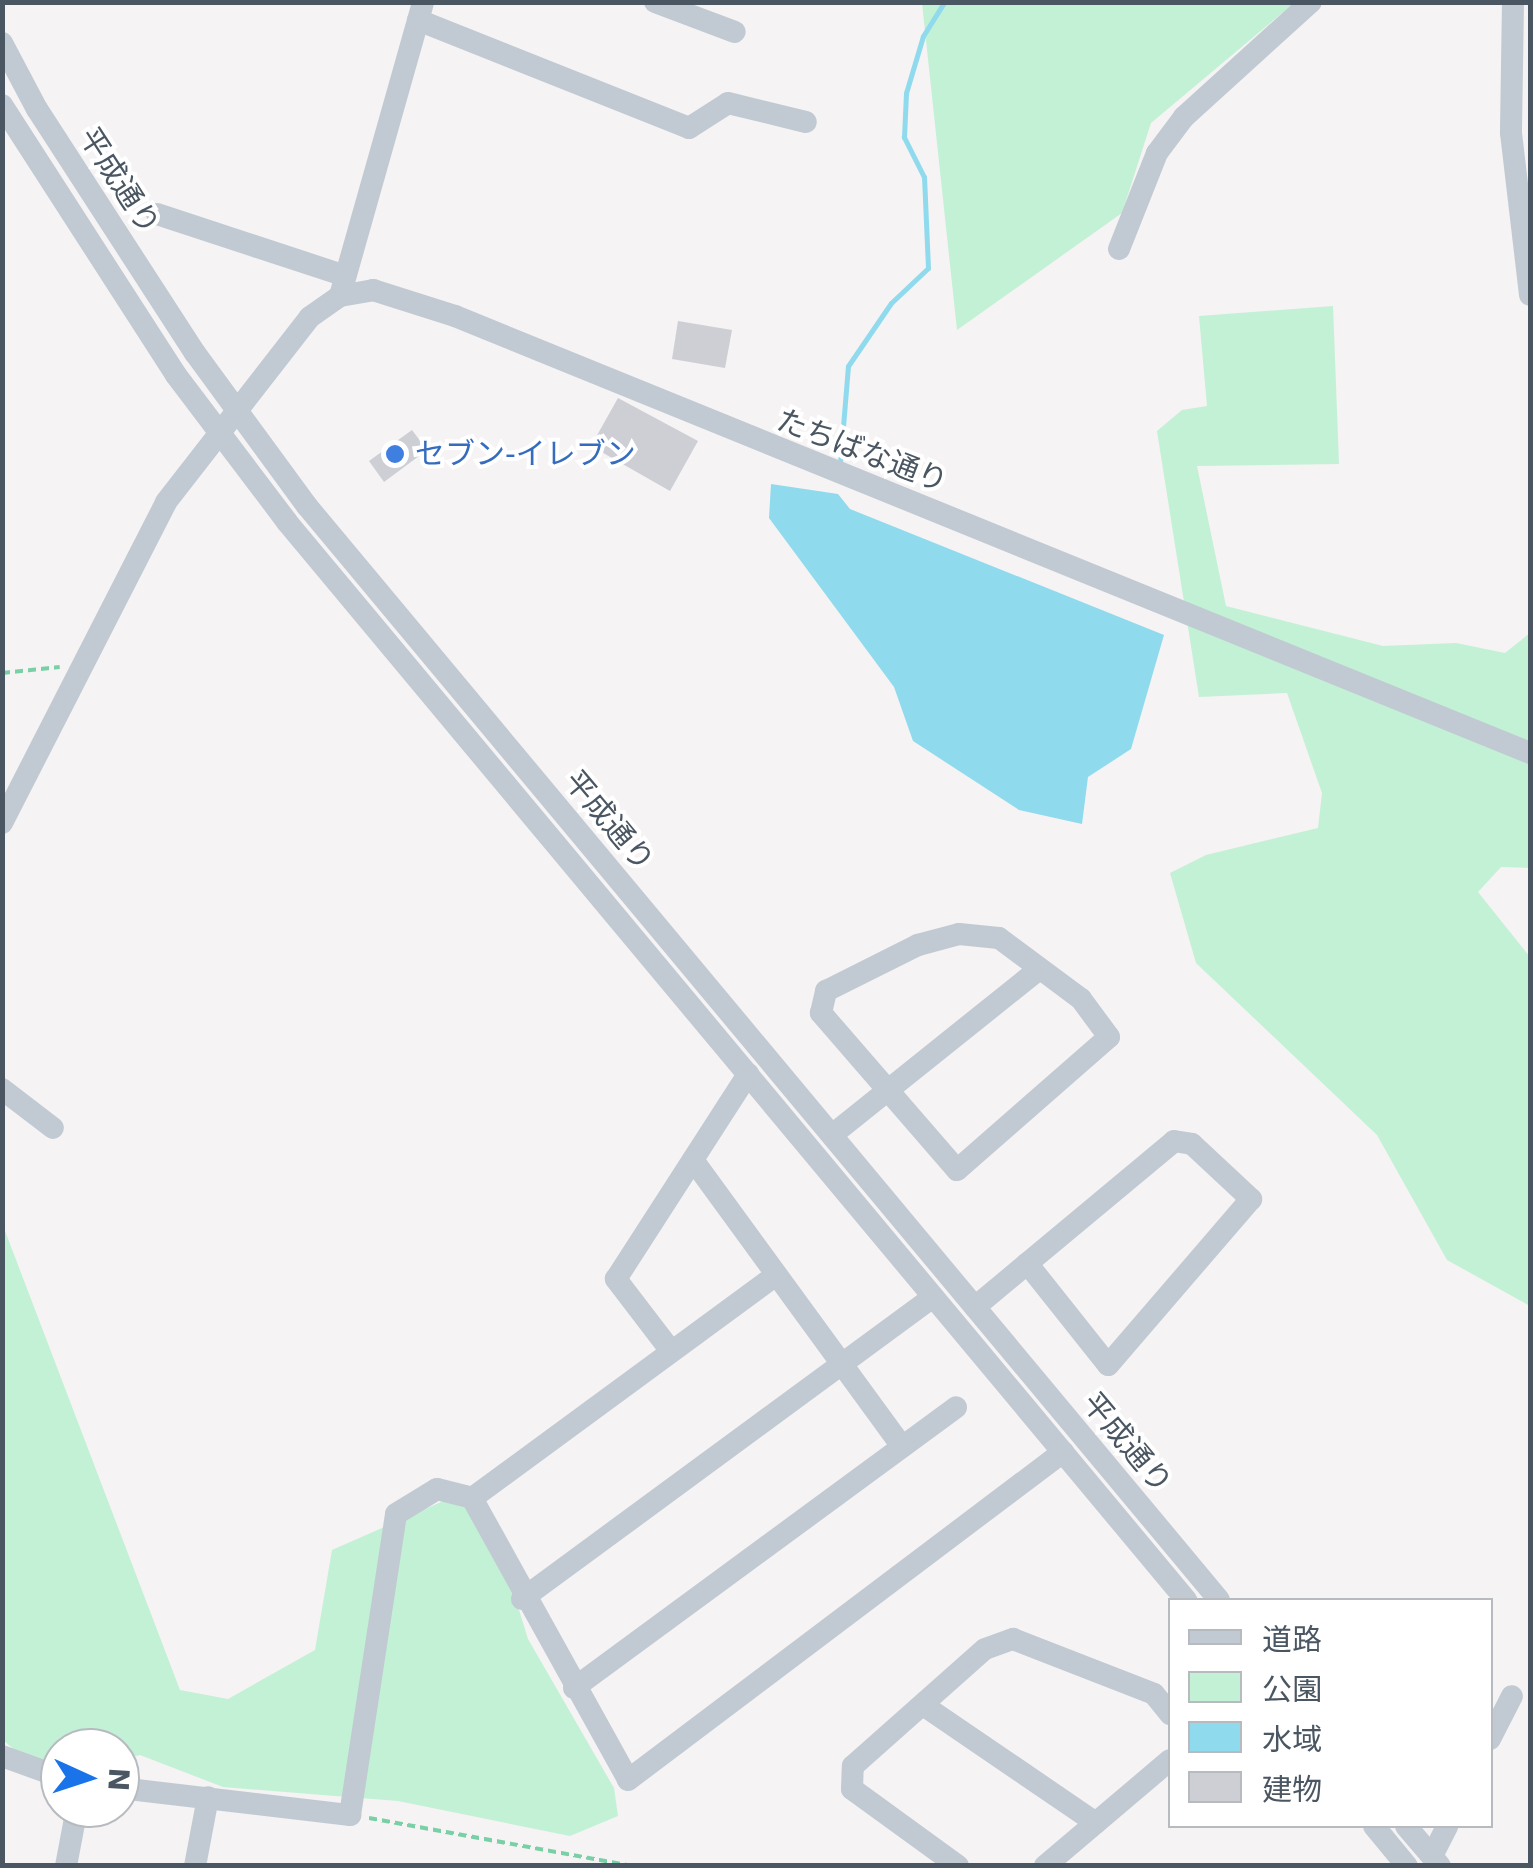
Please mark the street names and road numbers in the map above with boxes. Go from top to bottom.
street label: 平成通り [71,121,167,241]
street label: たちばな通り [772,402,952,500]
street label: 平成通り [557,763,661,879]
street label: 平成通り [1075,1385,1179,1501]

